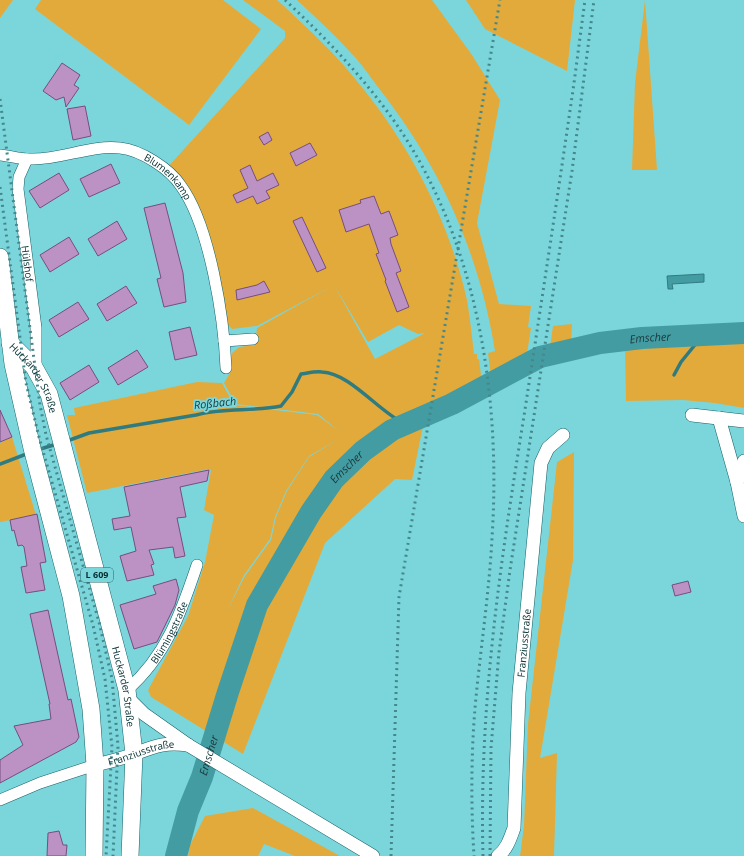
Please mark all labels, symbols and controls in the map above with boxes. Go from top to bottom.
street label: Blumenkamp [142,150,195,202]
street label: Hülshof [18,245,37,283]
water label: Emscher [629,329,672,346]
street label: Huckarder Straße [6,339,61,415]
water label: Roßbach [193,393,237,412]
water label: Emscher [326,446,367,486]
road number: L 609 [81,568,113,582]
street label: Blümingstraße [147,599,191,666]
street label: Franziusstraße [514,608,534,678]
street label: Huckarder Straße [109,645,138,728]
water label: Emscher [195,733,222,777]
street label: Franziusstraße [106,737,175,769]

